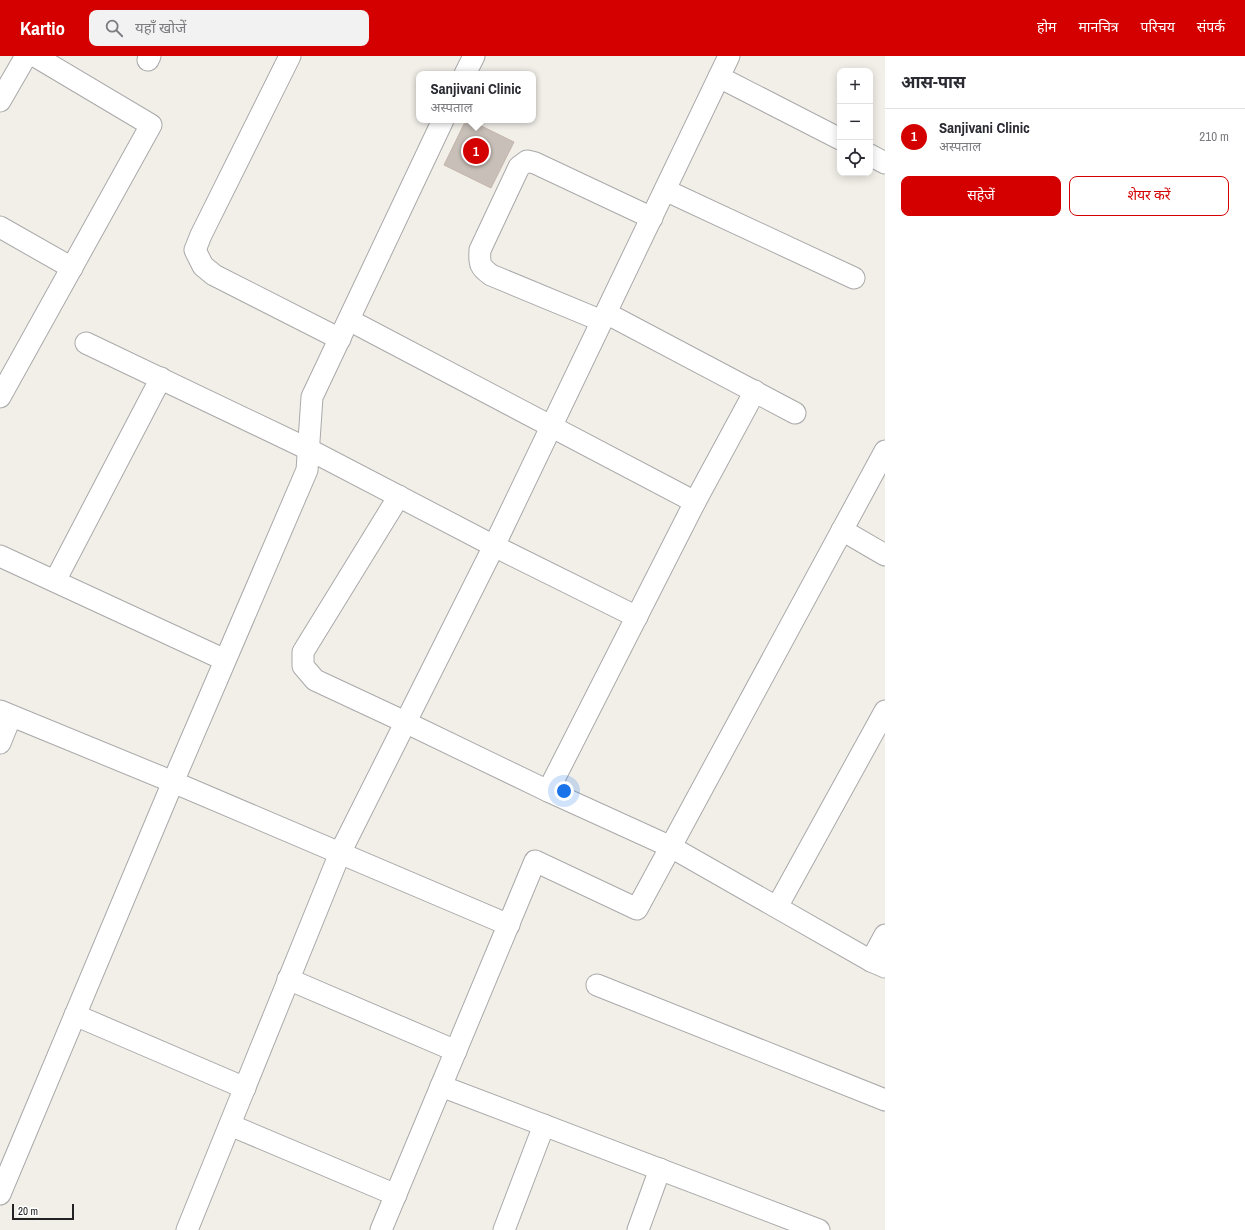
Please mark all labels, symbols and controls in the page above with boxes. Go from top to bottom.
search box [89,10,369,46]
text: Kartio [20,15,65,41]
icon: search [103,17,125,39]
text: यहाँ खोजें [135,17,186,38]
text: होम [1037,18,1056,36]
text: मानचित्र [1078,18,1119,36]
text: परिचय [1141,18,1175,36]
text: संपर्क [1197,18,1225,36]
map controls [837,68,873,176]
button: + [837,68,873,104]
text: आस-पास [901,70,966,93]
popup [416,71,536,123]
text: Sanjivani Clinic [431,78,521,99]
text: अस्पताल [431,99,473,116]
button: − [837,104,873,140]
text: Sanjivani Clinic [939,117,1030,138]
text: 1 [911,128,917,145]
text: 210 m [1199,128,1229,145]
pin: 1 [463,136,489,166]
text: अस्पताल [939,138,981,155]
button: locate [837,140,873,176]
button: सहेजें [901,176,1061,216]
button: शेयर करें [1069,176,1229,216]
your location [554,781,574,801]
scale bar [12,1202,74,1221]
text: 20 m [18,1204,38,1218]

